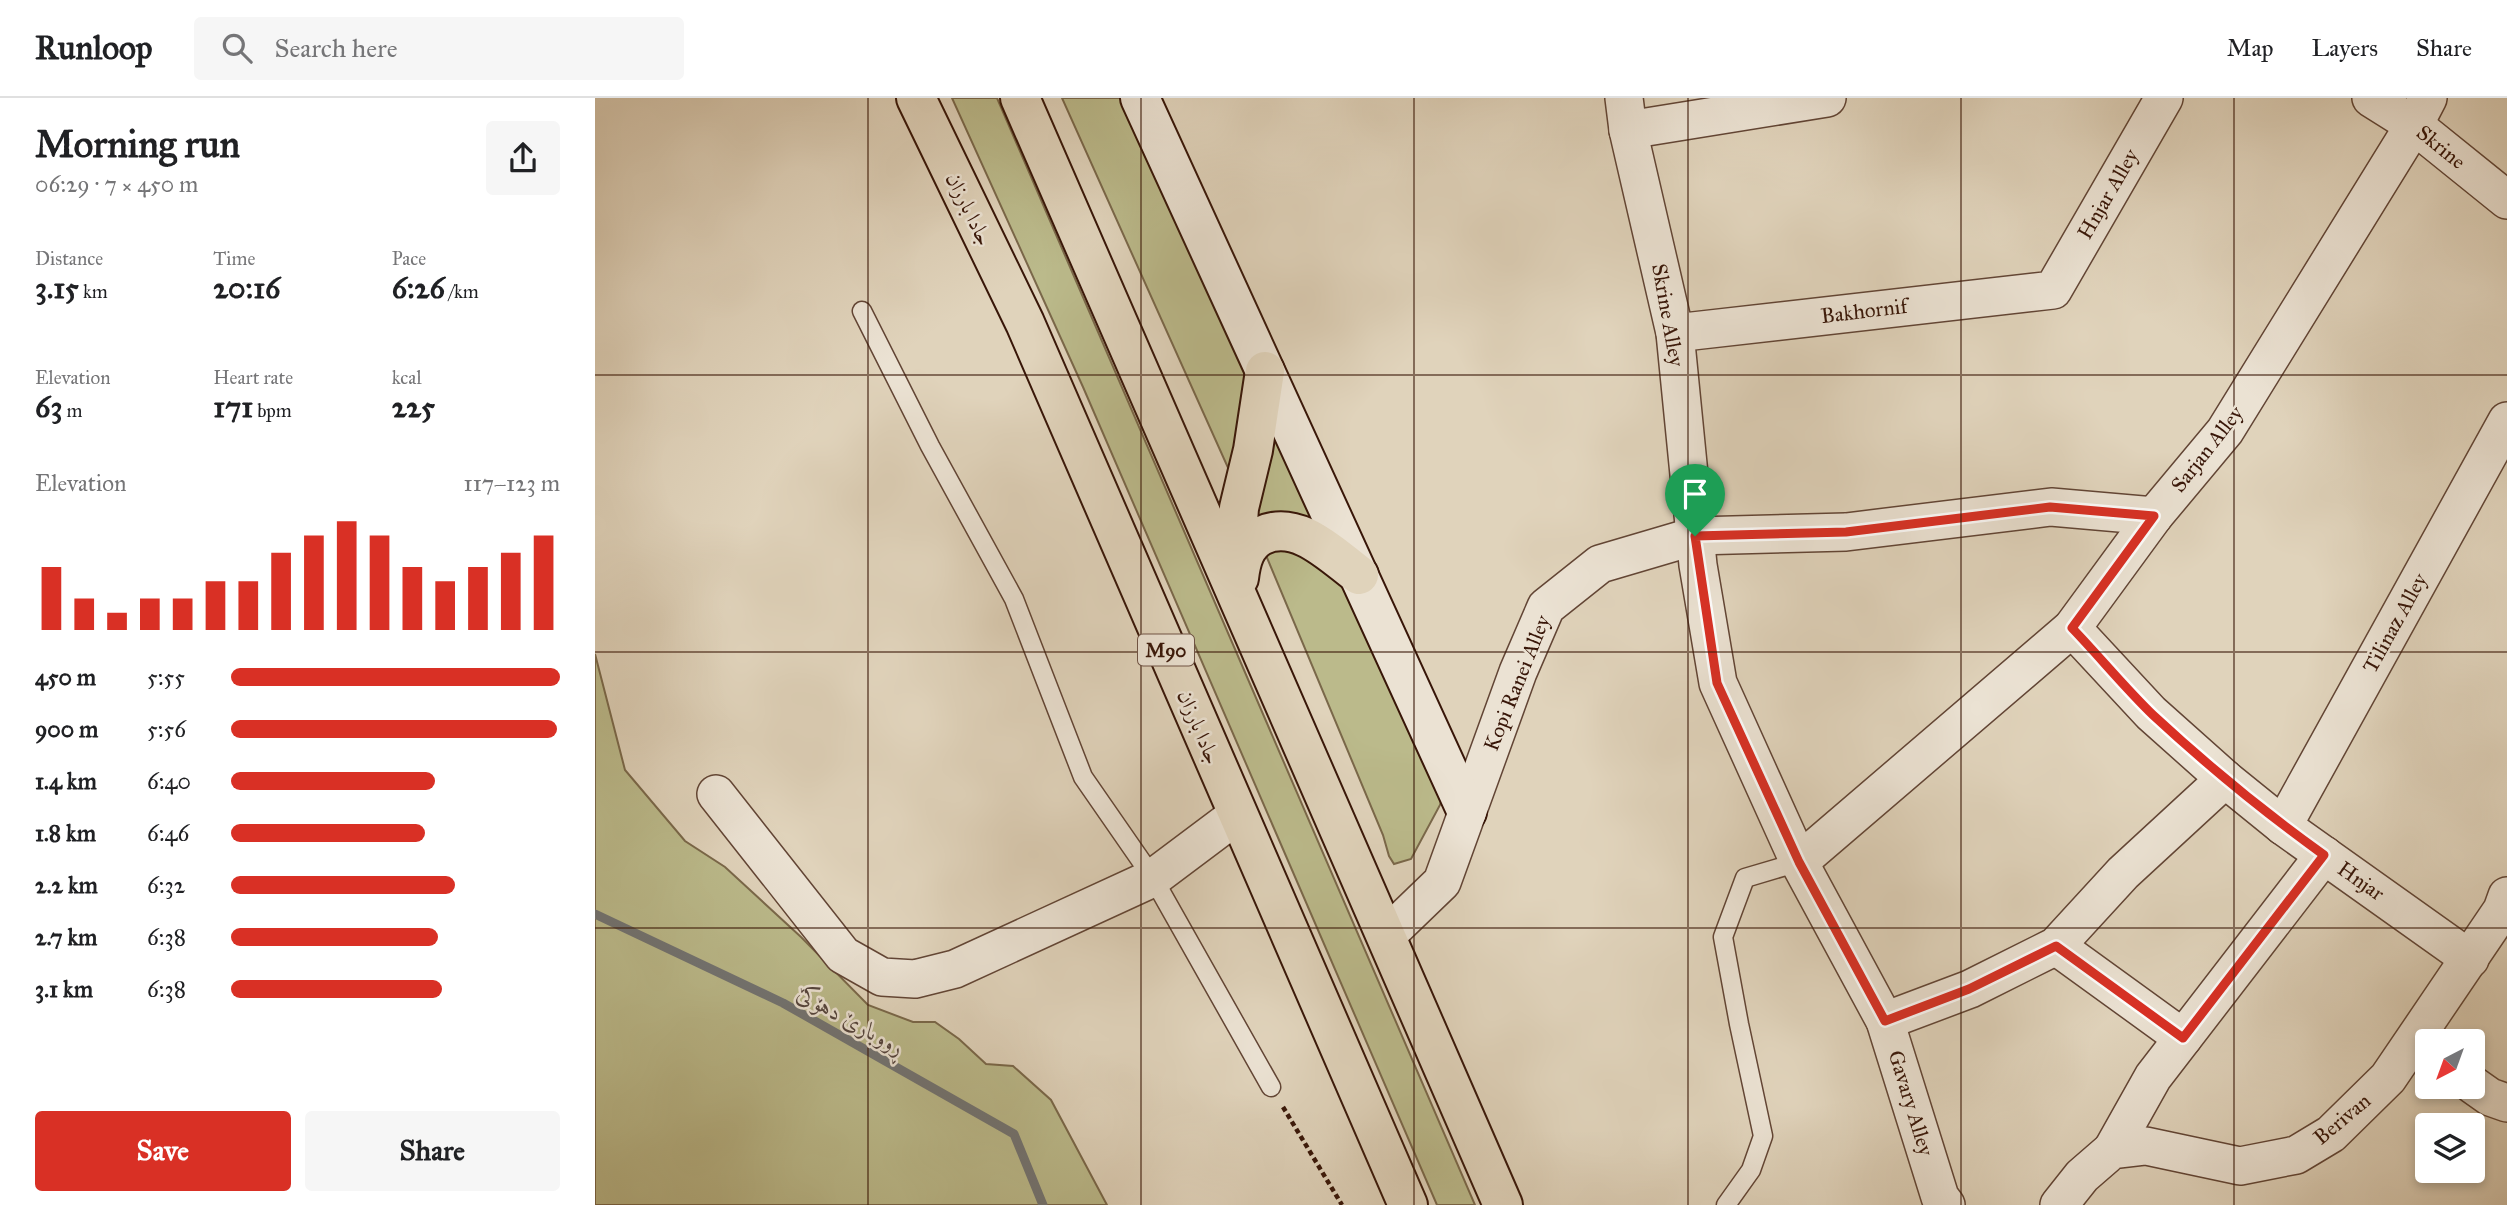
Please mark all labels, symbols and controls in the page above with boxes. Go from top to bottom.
search box [194,17,684,80]
text: Runloop [35,28,152,68]
icon: search [218,29,256,67]
text: Search here [274,32,397,64]
text: Map [2227,33,2274,63]
text: Layers [2312,33,2378,63]
text: Share [2416,33,2472,63]
street label: Skrine [2411,119,2471,175]
text: Morning run [35,121,240,167]
button: share [486,121,560,195]
street label: Hnjar Alley [2072,143,2145,244]
street label: جادا بارزان [940,168,998,250]
text: 06:29 · 7 × 450 m [35,170,198,198]
text: Distance [35,247,103,270]
text: Time [213,247,255,270]
text: Pace [392,247,426,270]
street label: Skrine Alley [1646,262,1690,370]
text: 3.15 [35,270,79,306]
text: 20:16 [213,270,280,306]
text: 6:26 [392,270,445,306]
text: km [79,280,108,303]
text: /km [445,280,479,303]
street label: Bakhornif [1819,292,1912,329]
text: Elevation [35,366,110,389]
text: Heart rate [213,366,293,389]
text: kcal [392,366,422,389]
text: 63 [35,389,62,425]
text: 171 [213,389,253,425]
text: 225 [392,389,435,425]
text: m [62,399,82,422]
text: bpm [253,399,292,422]
street label: Sarjan Alley [2165,400,2250,497]
pin [1665,464,1725,536]
text: Elevation [35,469,126,497]
text: 117–123 m [464,469,560,497]
icon: arrive [1676,475,1714,513]
street label: Tilinaz Alley [2357,568,2434,677]
street label: Kopi Ranei Alley [1478,610,1556,755]
road number: M90 [1138,635,1194,666]
text: 450 m [35,663,96,691]
text: 5:55 [147,663,185,691]
street label: جادا بارزان [1172,686,1226,768]
text: 900 m [35,715,98,743]
text: 5:56 [147,715,186,743]
text: 1.4 km [35,767,97,795]
text: 6:40 [147,767,191,795]
text: 1.8 km [35,819,96,847]
text: 6:46 [147,819,189,847]
street label: Hnjar [2332,856,2390,906]
text: 2.2 km [35,871,98,899]
text: 6:32 [147,871,185,899]
text: 2.7 km [35,923,97,951]
text: 6:38 [147,923,186,951]
text: 3.1 km [35,975,93,1003]
text: 6:38 [147,975,186,1003]
water label: ڕووبارێ دهۆكێ [789,978,910,1066]
north arrow [2415,1029,2485,1099]
map controls [2415,1029,2485,1183]
street label: Gavary Alley [1883,1047,1940,1160]
street label: Berivan [2308,1088,2376,1150]
button: Save [35,1111,291,1191]
button: Share [305,1111,560,1191]
button: layers [2415,1113,2485,1183]

